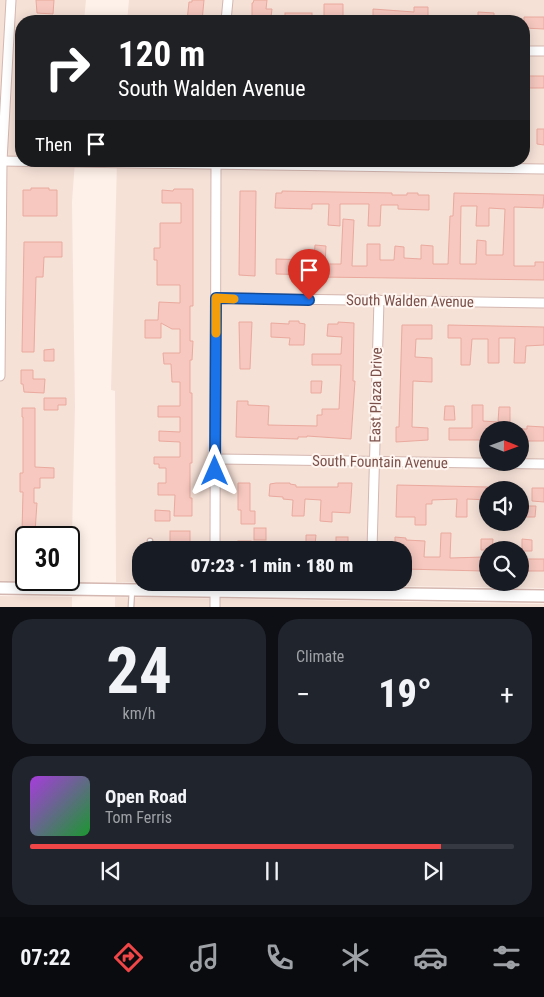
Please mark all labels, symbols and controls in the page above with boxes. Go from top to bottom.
text: 120 m [118,34,205,75]
icon: right [35,35,100,100]
text: South Walden Avenue [118,76,306,101]
icon: arrive [82,130,110,158]
text: Then [35,133,72,156]
pin [288,249,330,300]
icon: arrive [295,256,323,284]
street label: South Walden Avenue [346,291,474,311]
street label: East Plaza Drive [366,347,386,443]
north arrow [479,421,529,471]
map controls [479,421,529,591]
position arrow [188,444,240,496]
street label: South Fountain Avenue [312,452,448,472]
button: sound [479,481,529,531]
speed limit sign: 30 [15,526,80,591]
button: search [479,541,529,591]
text: 07:23 · 1 min · 180 m [191,554,353,577]
text: 24 [106,633,172,709]
text: Climate [296,647,344,666]
text: 19° [378,672,432,716]
text: − [296,678,310,711]
text: + [500,678,514,711]
text: km/h [123,704,155,723]
text: Open Road [105,785,187,808]
text: Tom Ferris [105,808,172,827]
icon: previous [97,857,125,885]
icon: pause [258,857,286,885]
icon: next [419,857,447,885]
icon: directions [111,940,146,975]
icon: music [187,940,222,975]
icon: phone [262,940,297,975]
icon: climate [338,940,373,975]
icon: car [413,940,448,975]
icon: filters [489,940,524,975]
text: 07:22 [20,945,71,970]

